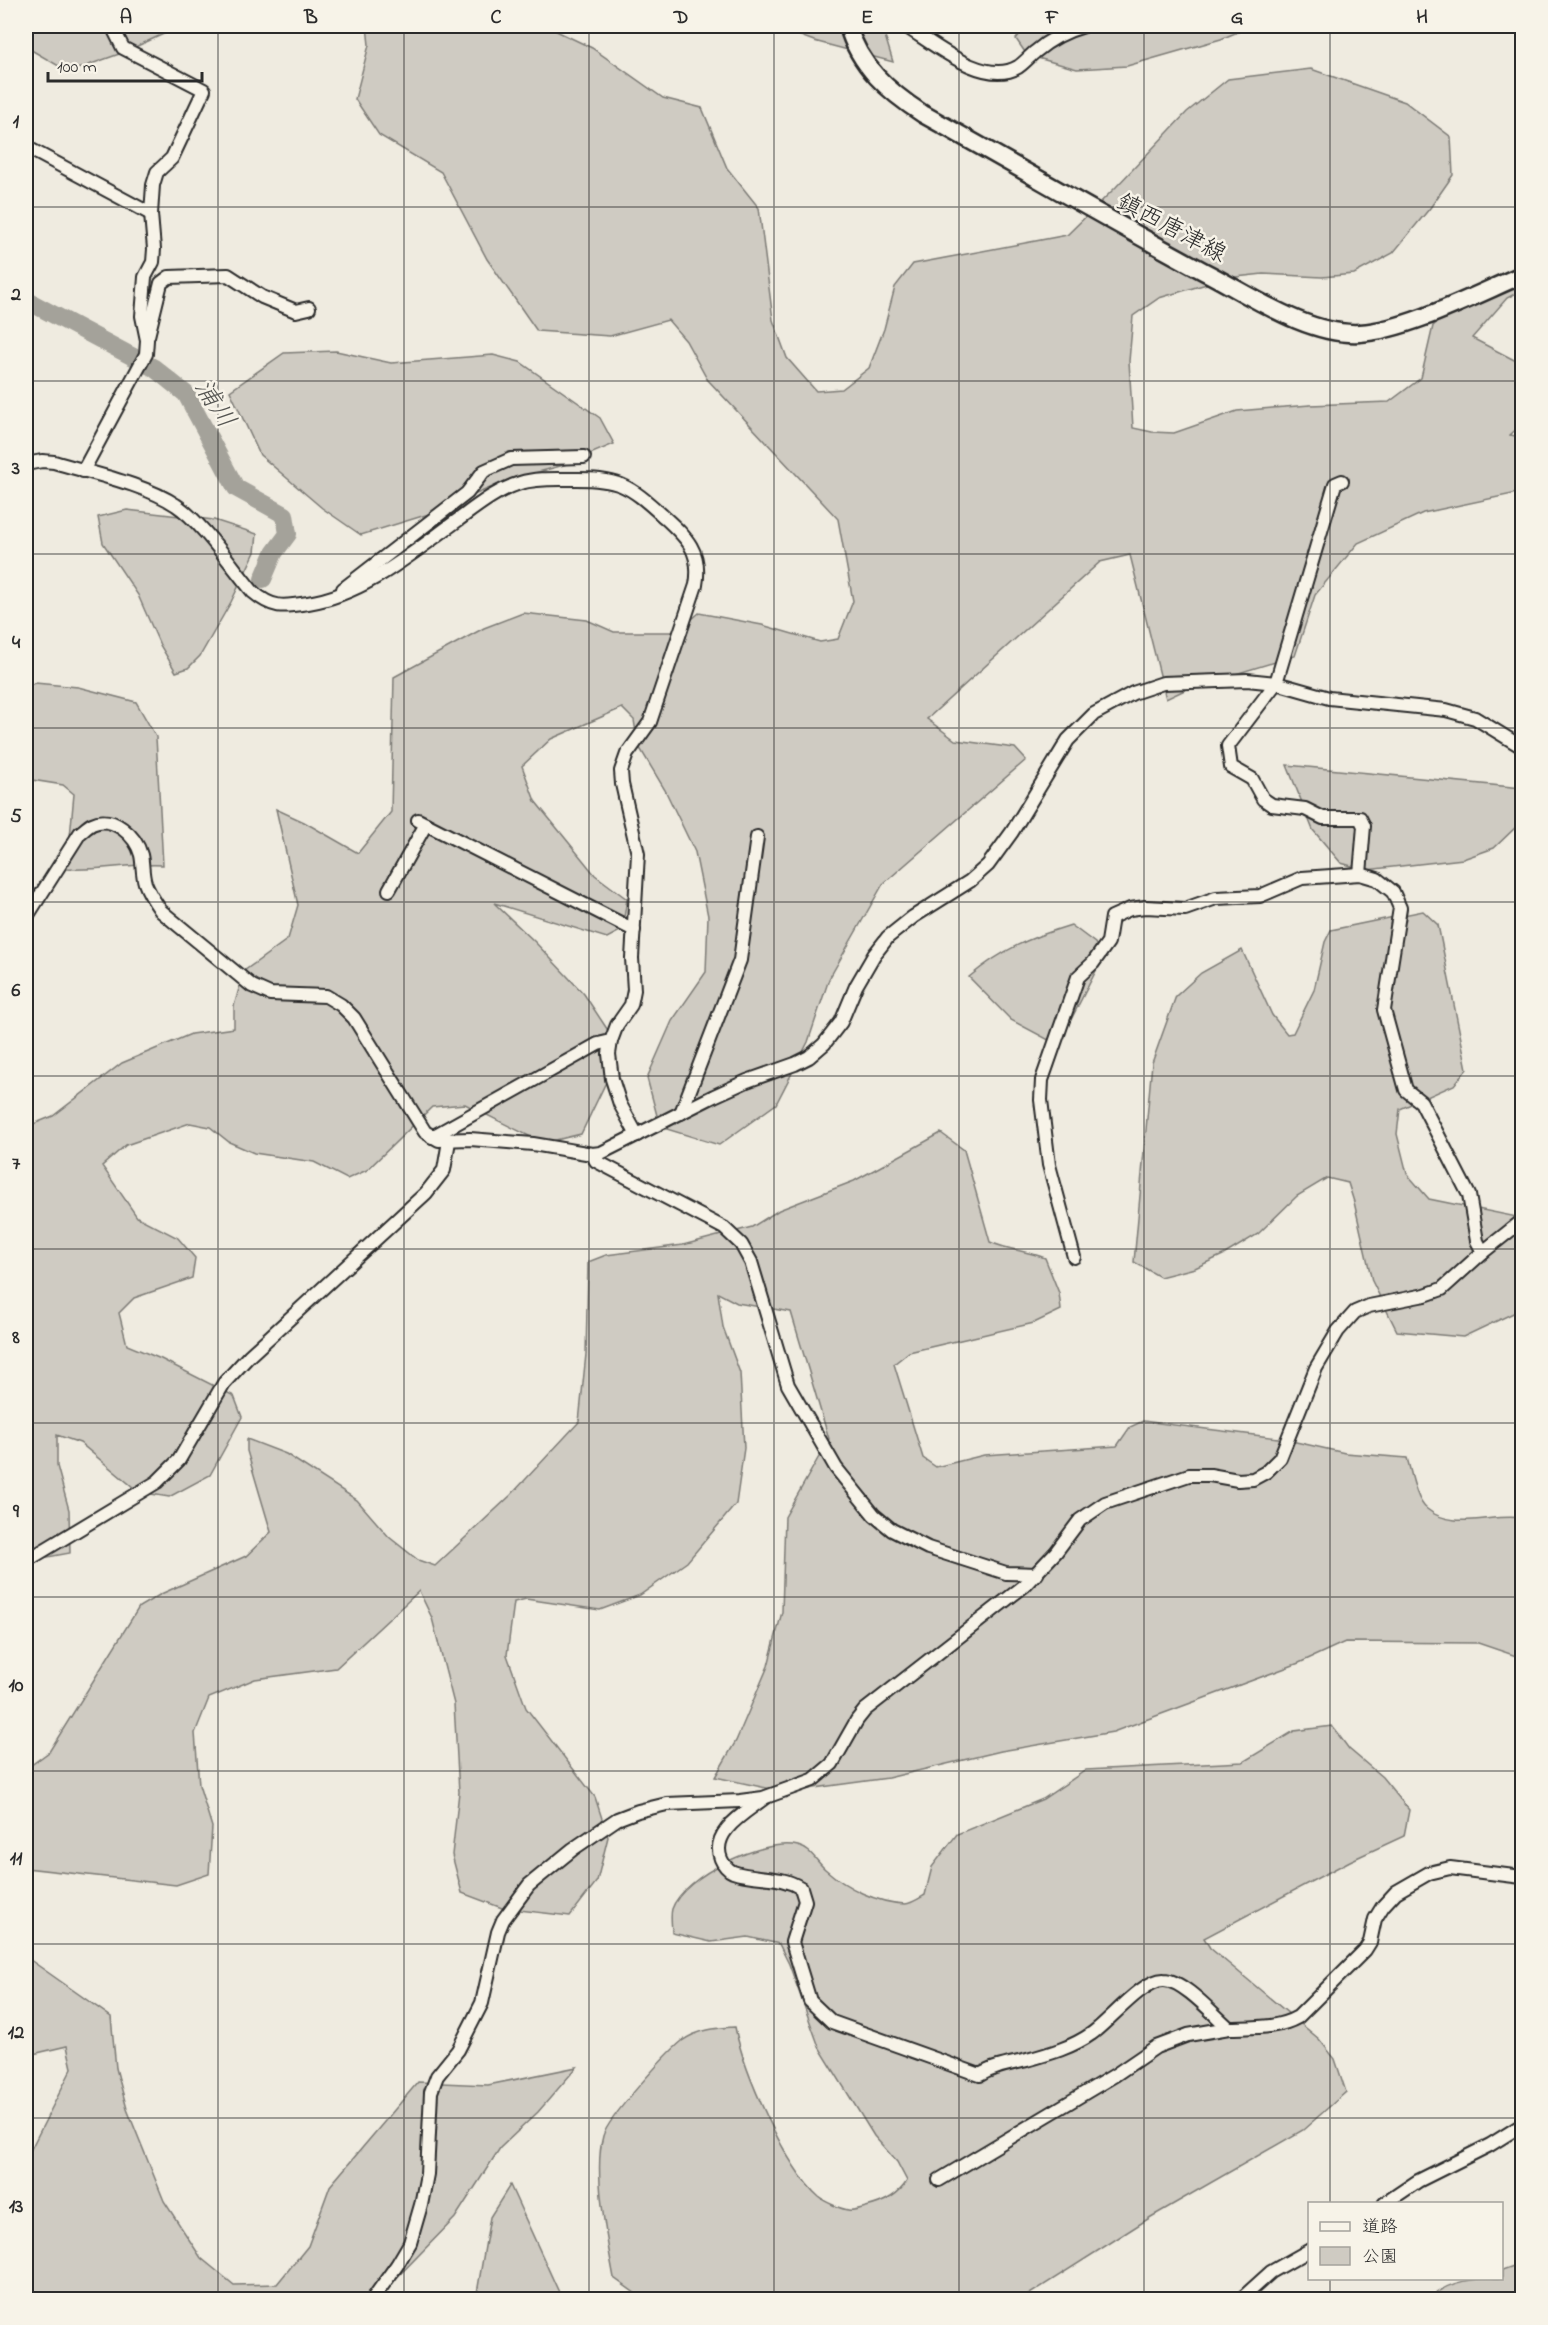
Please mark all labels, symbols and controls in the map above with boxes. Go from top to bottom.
text: A [120,4,132,33]
text: B [303,4,318,33]
text: C [491,4,502,33]
text: D [673,4,688,33]
text: E [861,4,873,33]
text: F [1045,4,1059,33]
text: G [1231,4,1244,33]
text: H [1416,4,1428,33]
scale bar [48,45,202,83]
text: 100 m [57,55,97,81]
text: 1 [13,108,20,137]
street label: 鎮西唐津線 [1110,186,1232,273]
text: 2 [10,281,21,310]
water label: 浦川 [183,372,244,437]
text: 3 [11,455,20,484]
text: 4 [12,629,21,658]
text: 5 [10,803,22,832]
text: 6 [12,977,21,1006]
text: 7 [12,1150,21,1179]
text: 8 [11,1324,20,1353]
text: 9 [12,1498,20,1527]
text: 10 [9,1672,24,1701]
text: 11 [10,1845,23,1874]
text: 12 [8,2019,24,2048]
text: 13 [9,2193,23,2222]
legend [1308,2202,1503,2280]
text: 道路 [1362,2215,1398,2241]
text: 公園 [1362,2245,1398,2271]

